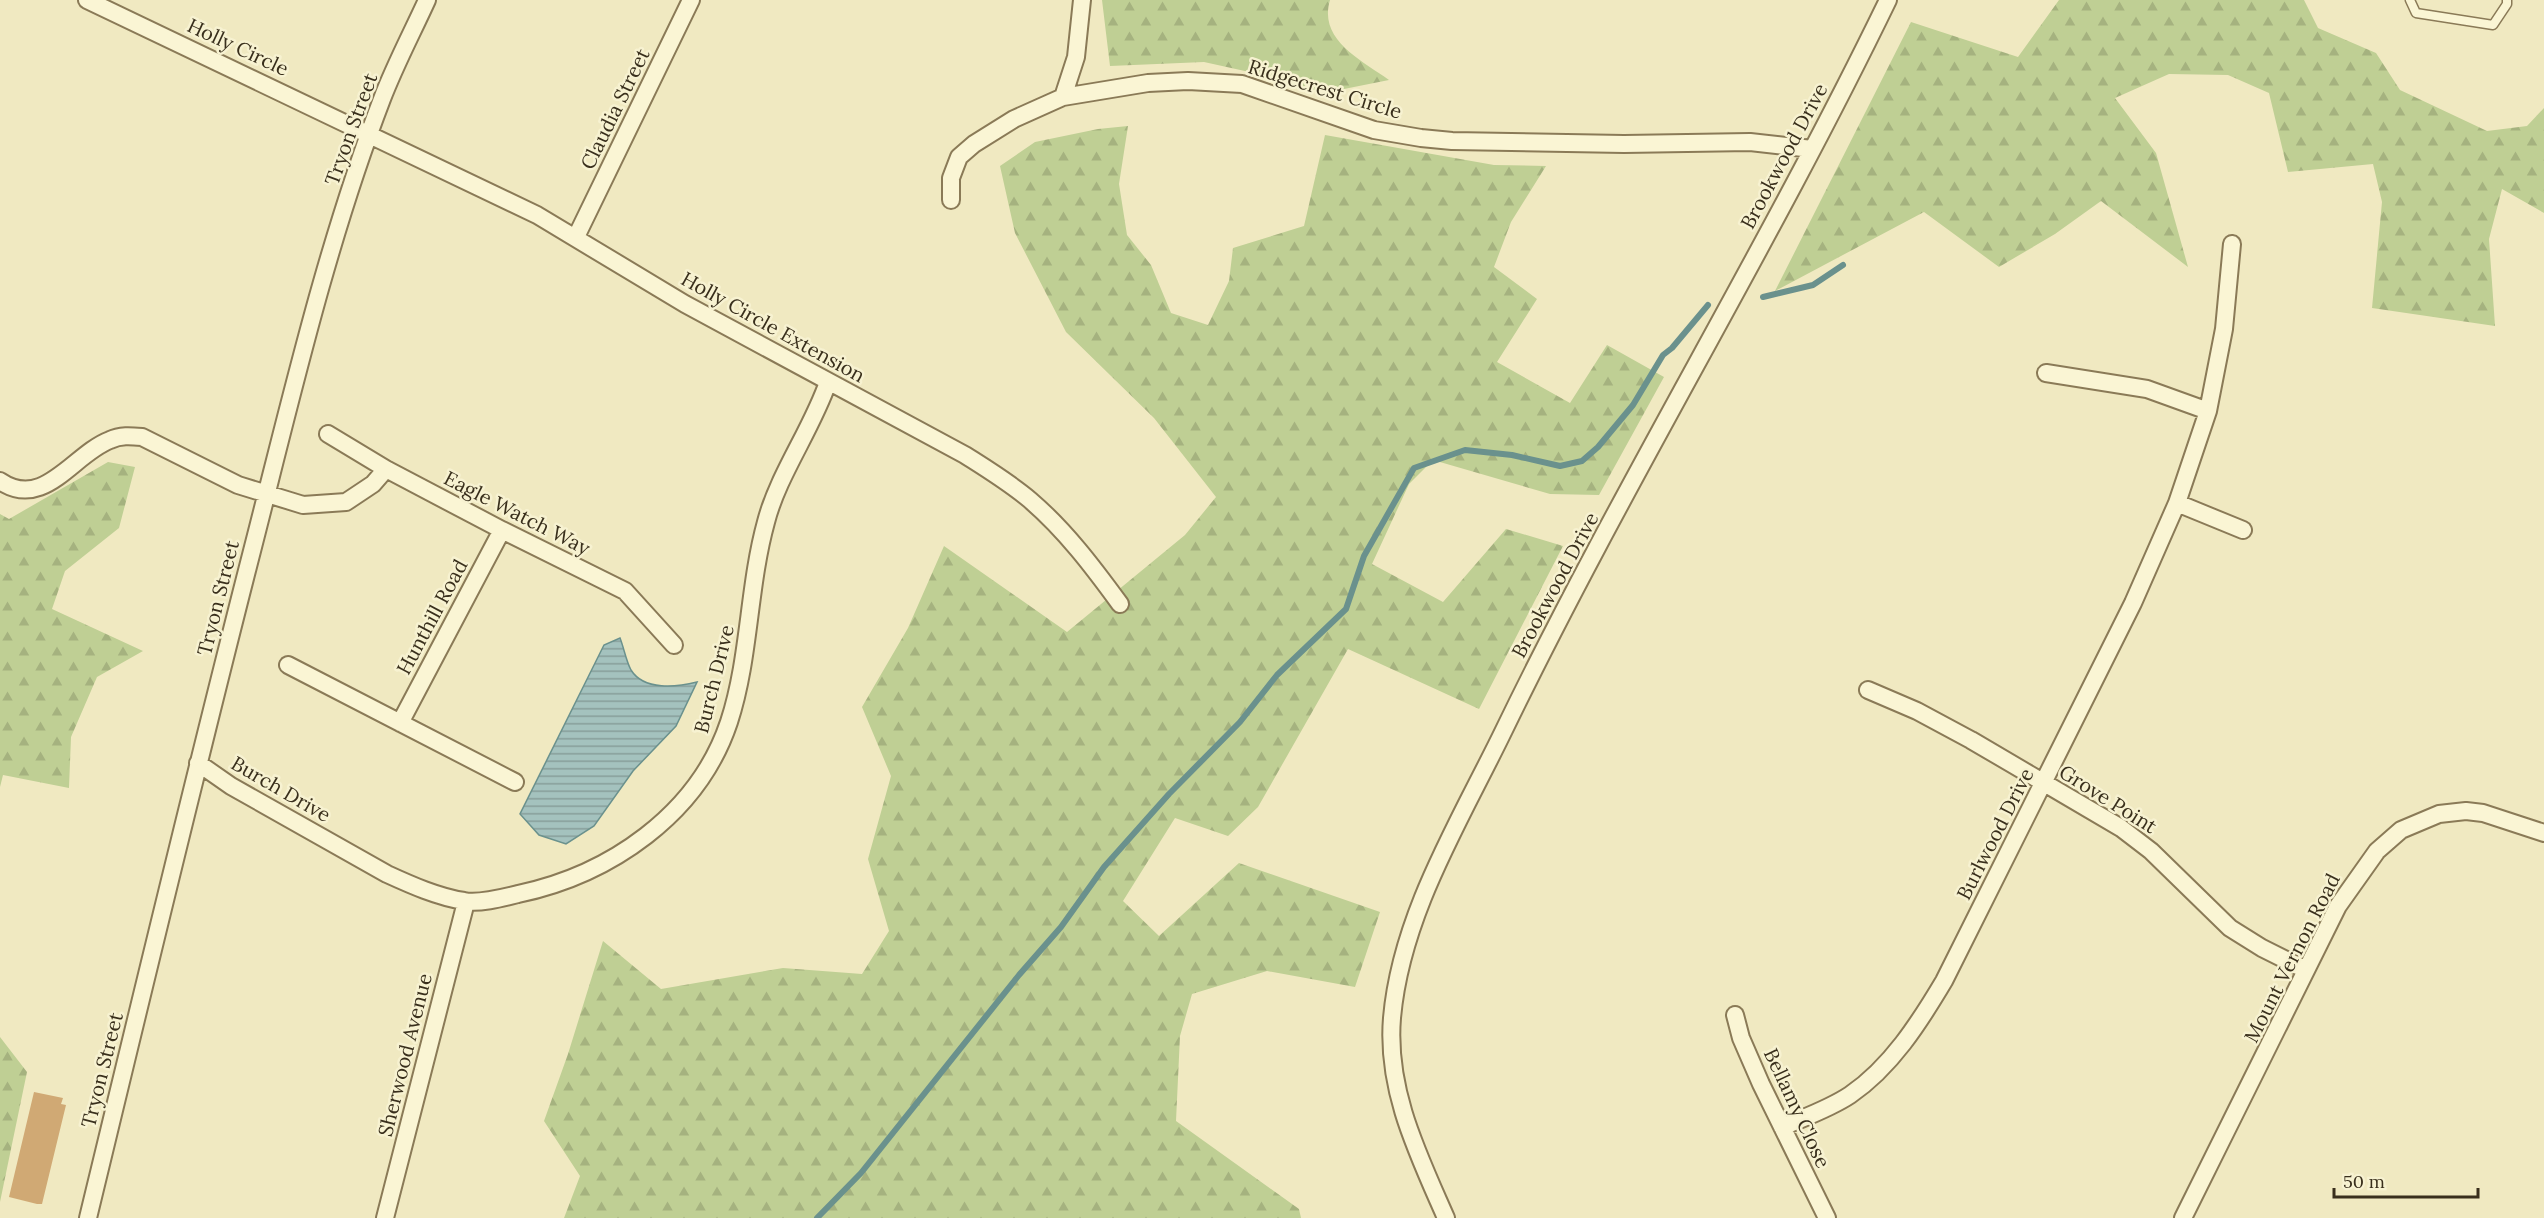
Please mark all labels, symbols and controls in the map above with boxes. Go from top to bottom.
street label: Holly Circle [184,12,293,81]
street label: Claudia Street [575,44,655,173]
street label: Ridgecrest Circle [1245,53,1405,124]
street label: Tryon Street [319,69,382,188]
street label: Brookwood Drive [1735,79,1833,233]
street label: Holly Circle Extension [677,266,869,387]
street label: Eagle Watch Way [440,465,595,560]
street label: Brookwood Drive [1506,508,1604,662]
street label: Tryon Street [191,538,244,658]
street label: Hunthill Road [391,555,472,679]
street label: Burch Drive [688,622,739,736]
street label: Burch Drive [227,750,336,827]
street label: Grove Point [2055,759,2162,839]
street label: Burlwood Drive [1951,764,2039,904]
street label: Mount Vernon Road [2238,869,2345,1046]
street label: Sherwood Avenue [372,971,437,1139]
street label: Tryon Street [75,1010,128,1130]
street label: Bellamy Close [1759,1044,1836,1172]
scale bar [2334,1161,2478,1199]
text: 50 m [2343,1170,2385,1193]

